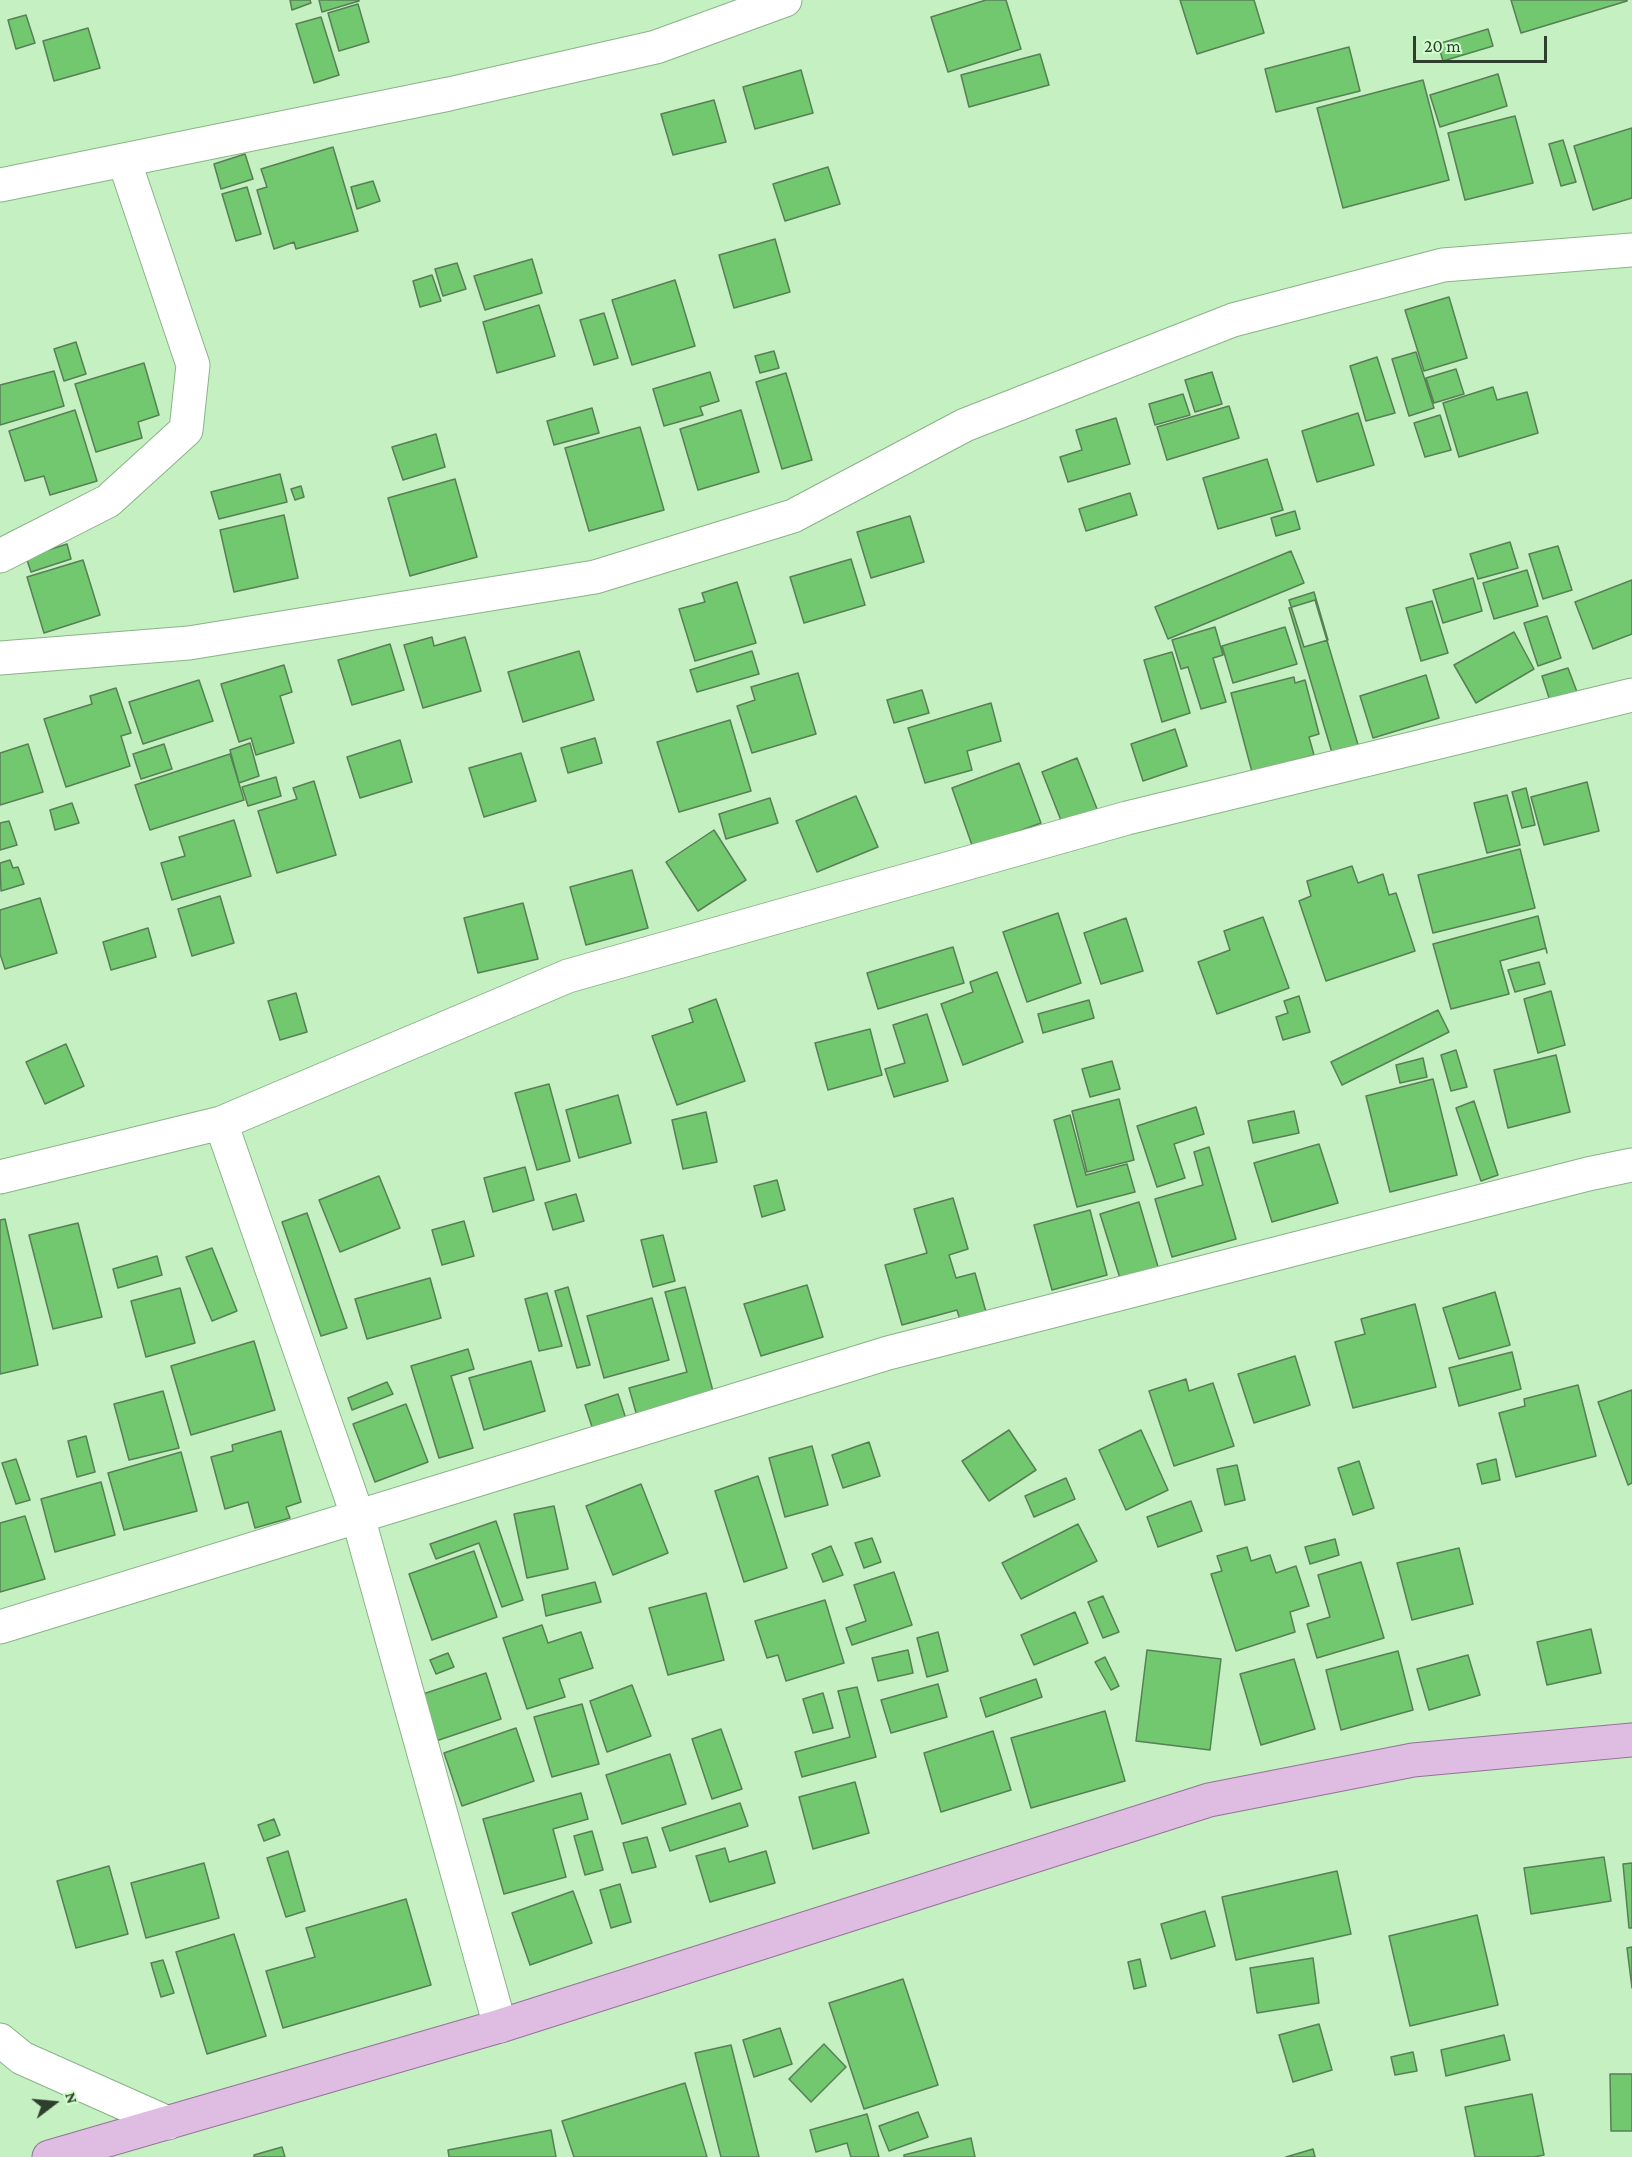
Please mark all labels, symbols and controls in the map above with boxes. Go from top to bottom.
scale bar [1416,24,1550,62]
text: 20 m [1424,36,1461,56]
north arrow [24,2073,84,2133]
text: N [62,2090,81,2105]

